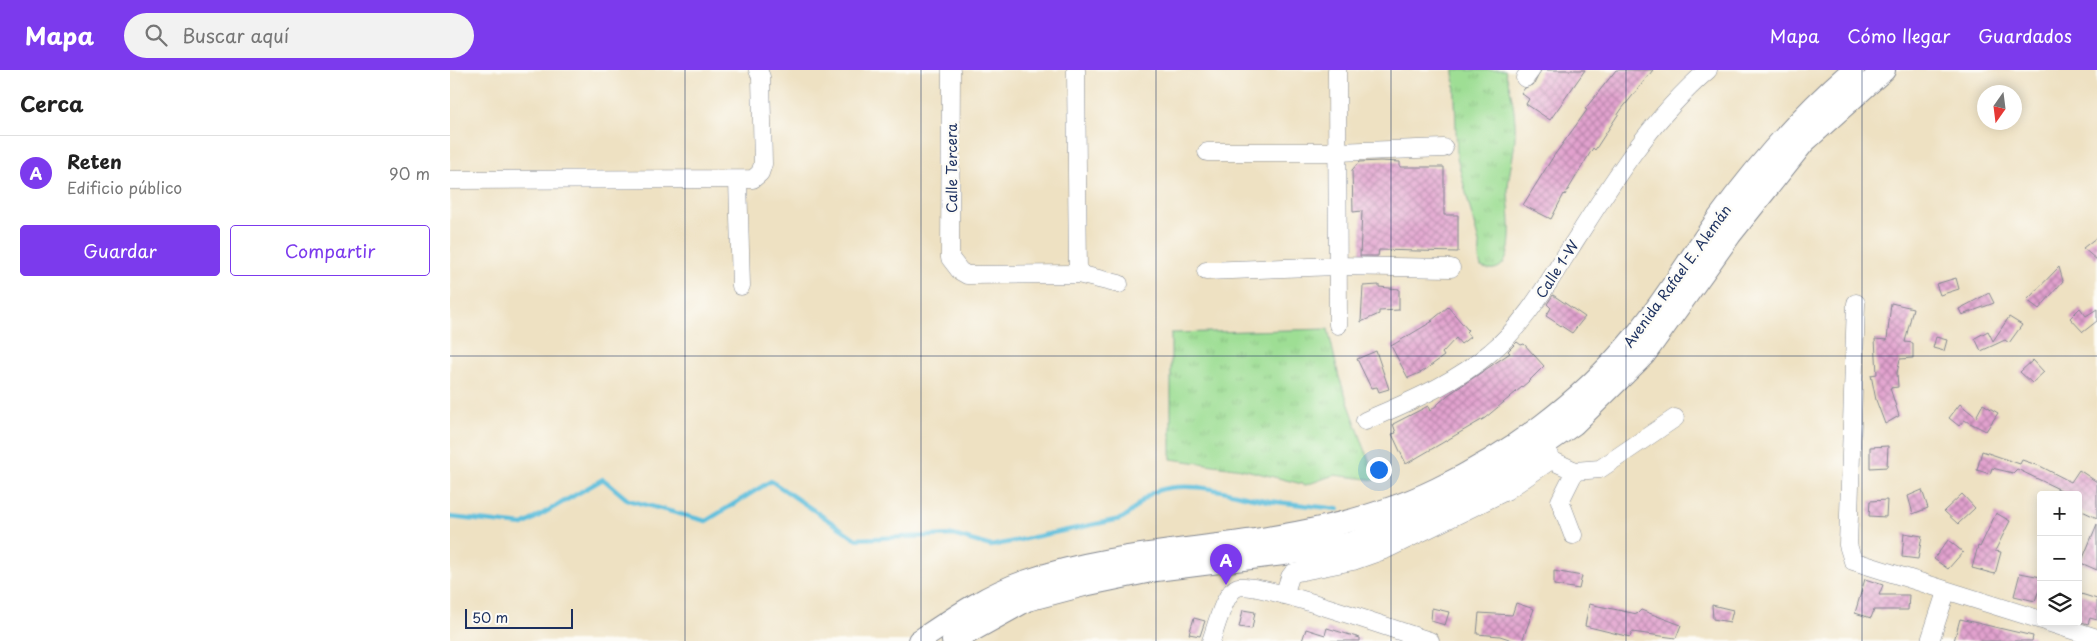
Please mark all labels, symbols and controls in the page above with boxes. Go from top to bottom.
search box [124,13,474,58]
text: Mapa [25,17,94,53]
icon: search [142,21,170,49]
text: Buscar aquí [182,21,289,49]
text: Mapa [1770,22,1819,49]
text: Cómo llegar [1847,22,1950,49]
text: Guardados [1978,22,2072,49]
north arrow [1977,85,2022,130]
text: Cerca [20,87,84,119]
street label: Calle Tercera [941,123,962,213]
text: Reten [67,147,122,175]
text: A [30,161,42,185]
text: 90 m [389,161,430,185]
text: Edificio público [67,175,182,199]
street label: Avenida Rafael E. Alemán [1618,200,1736,352]
button: Guardar [20,225,220,276]
button: Compartir [230,225,430,276]
street label: Calle 1-W [1530,235,1584,302]
your location [1366,457,1392,483]
map controls [2037,491,2082,626]
button: + [2037,491,2082,536]
button: − [2037,536,2082,581]
pin: A [1210,544,1242,585]
button: layers [2037,581,2082,626]
scale bar [465,606,572,629]
text: 50 m [472,607,508,628]

